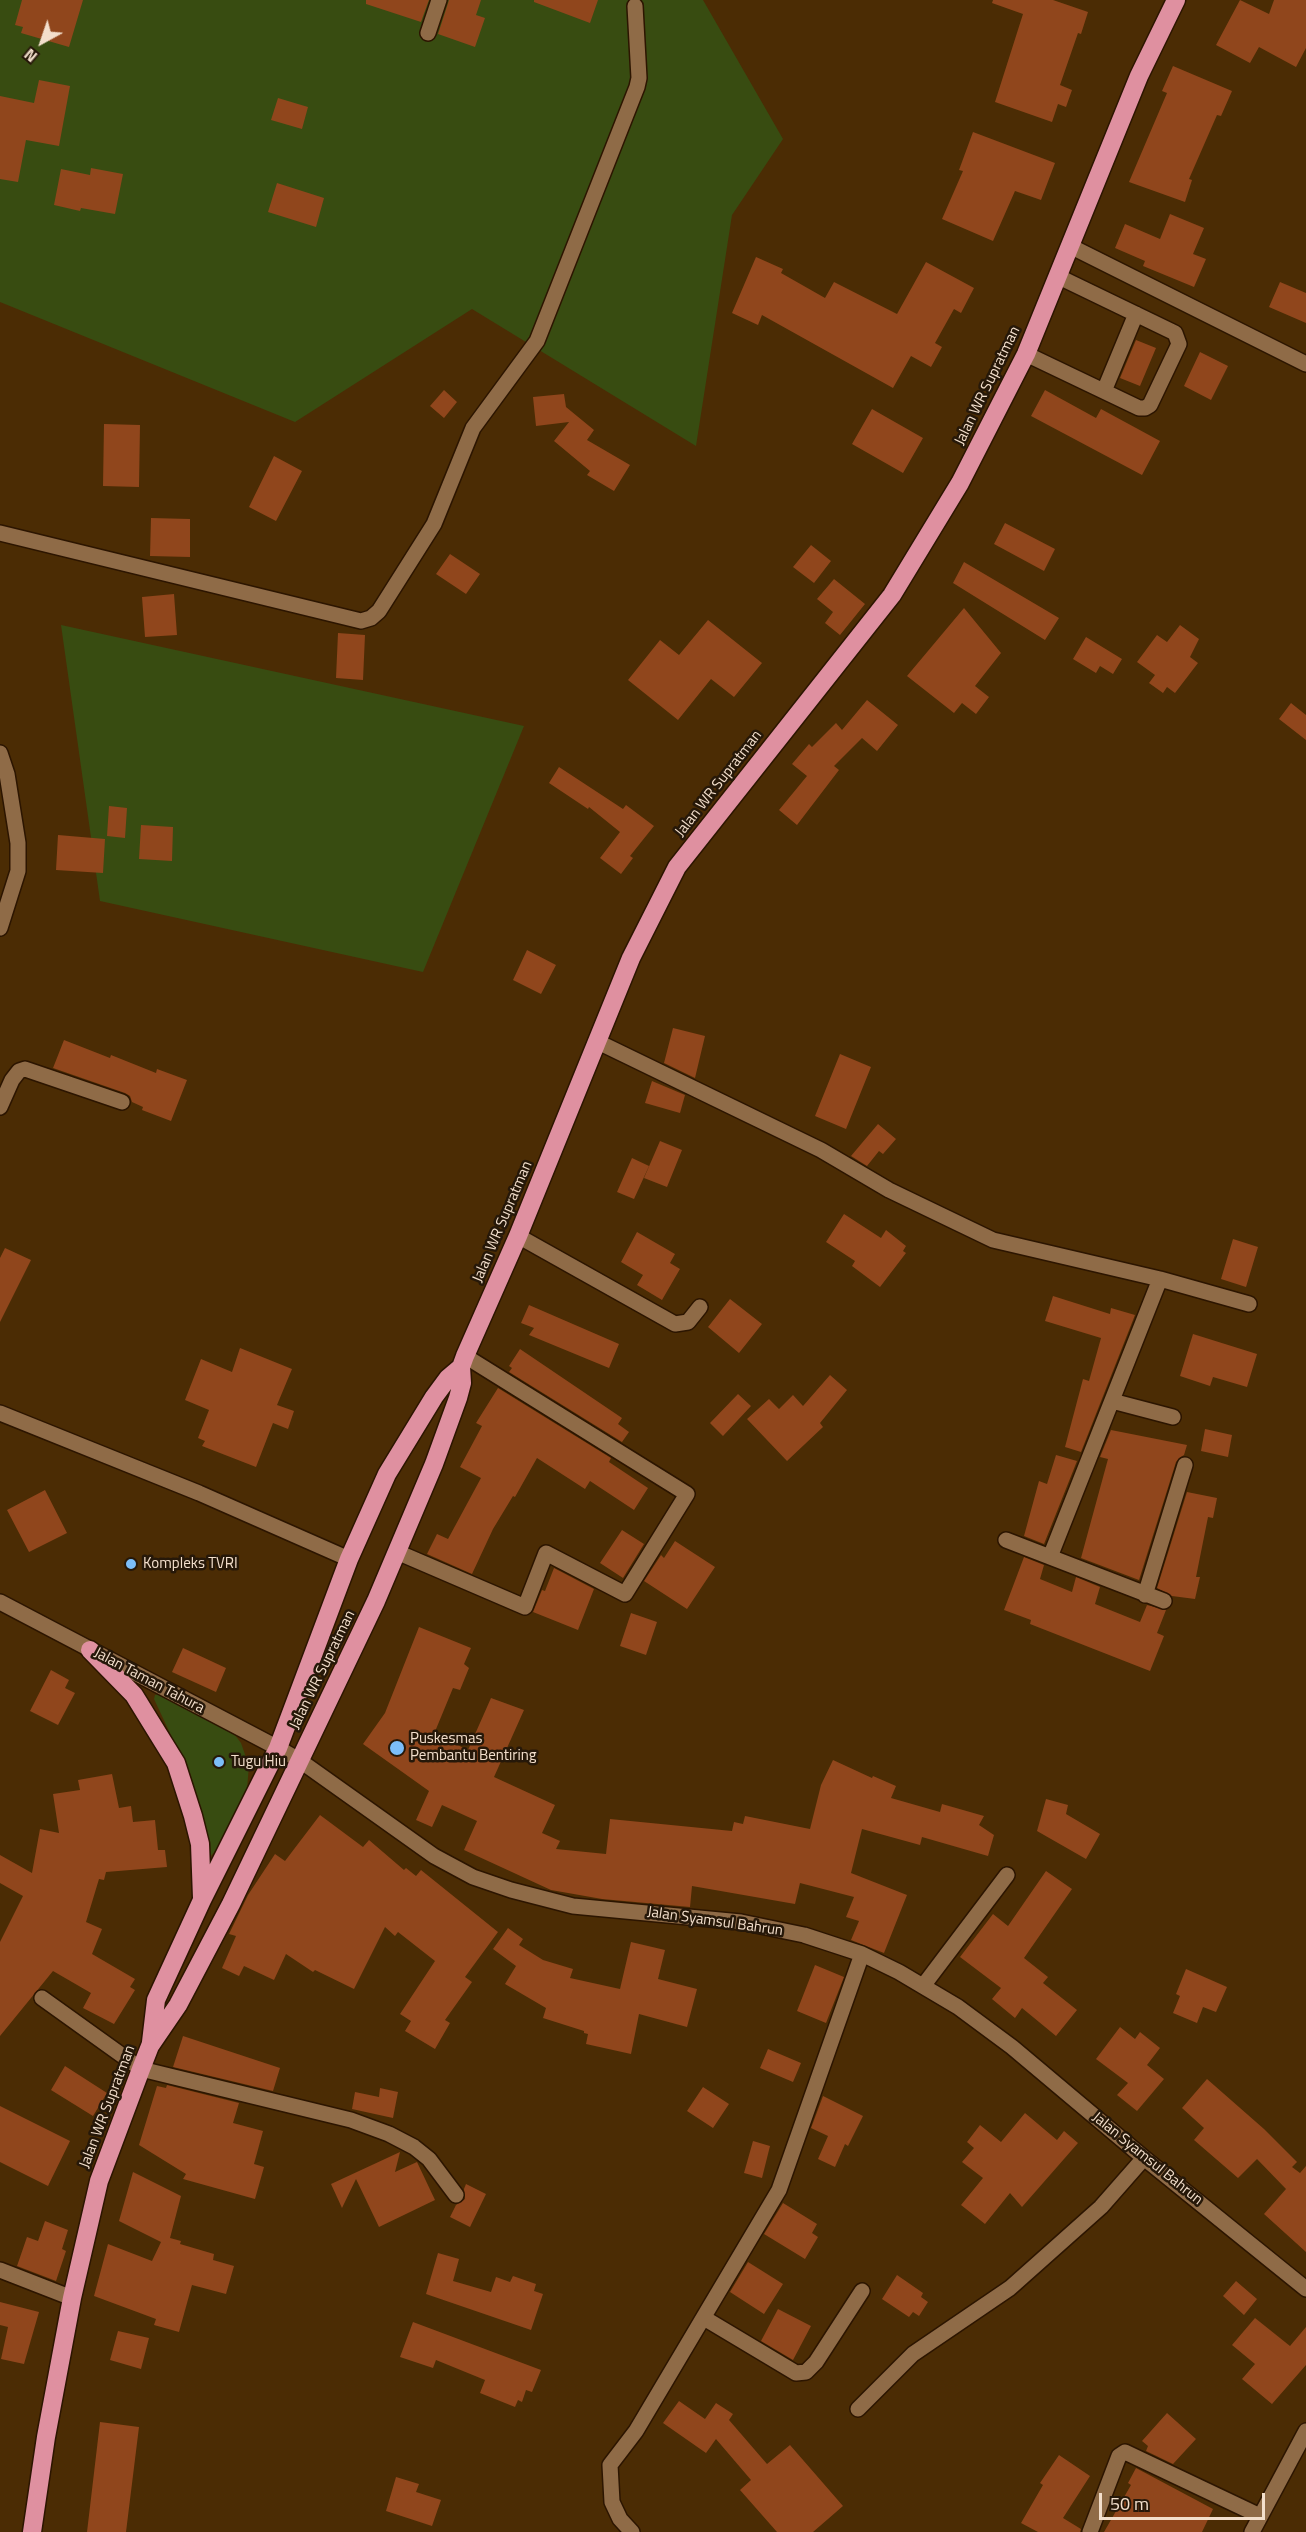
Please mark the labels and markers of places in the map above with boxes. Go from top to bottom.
place label: Kompleks TVRI [143,1555,238,1573]
marker: Kompleks TVRI [124,1557,138,1571]
place label: Puskesmas Pembantu Bentiring [410,1730,537,1765]
marker: Puskesmas Pembantu Bentiring [388,1739,406,1757]
place label: Tugu Hiu [231,1753,286,1771]
marker: Tugu Hiu [212,1755,226,1769]

